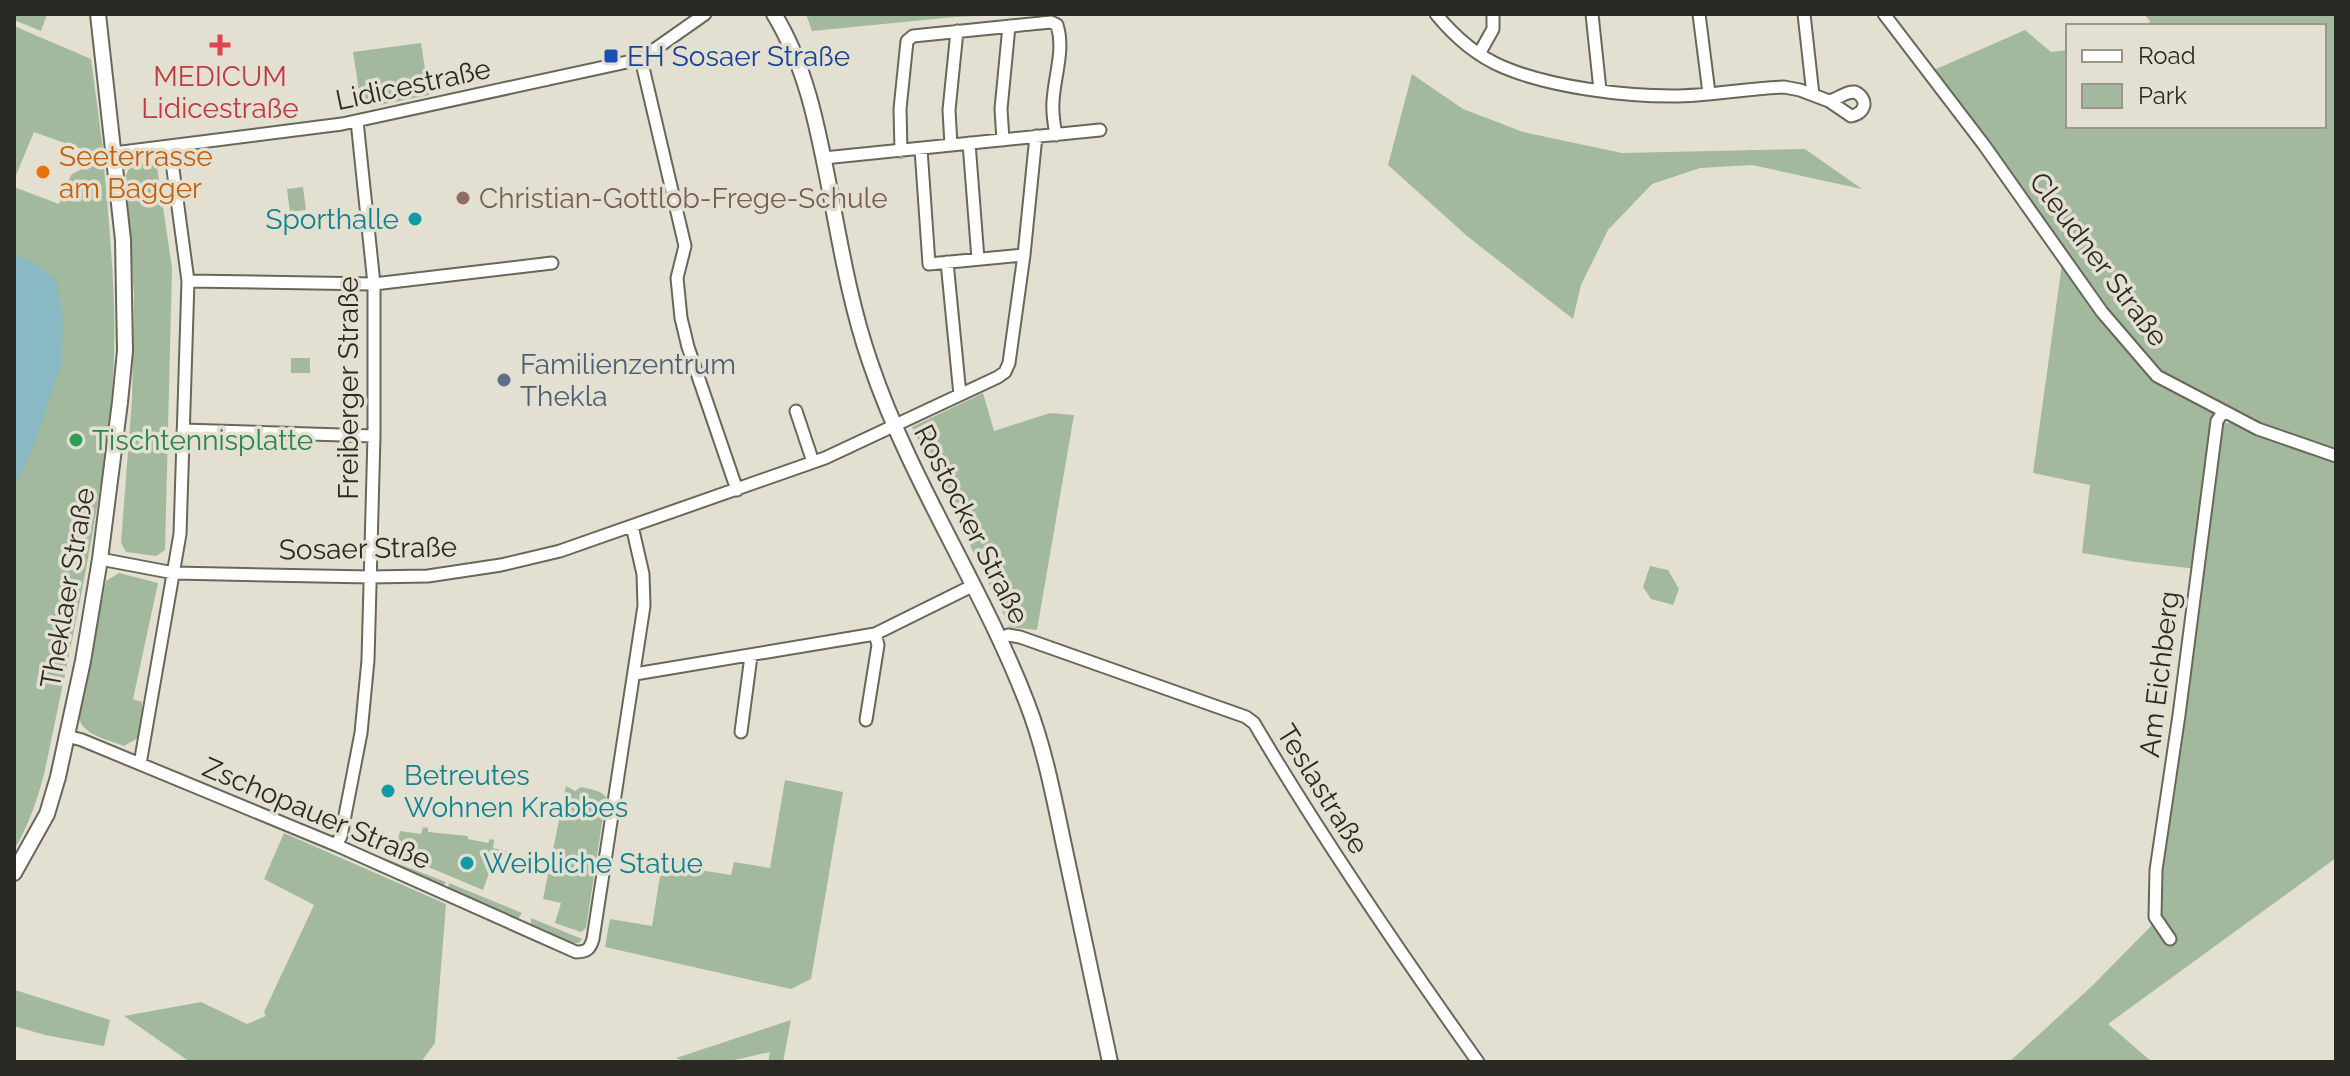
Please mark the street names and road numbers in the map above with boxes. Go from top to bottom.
street label: Lidicestraße [333,52,494,117]
street label: Cleudner Straße [2022,166,2175,353]
street label: Freiberger Straße [332,276,365,500]
street label: Rostocker Straße [907,419,1036,629]
street label: Theklaer Straße [34,485,101,691]
street label: Sosaer Straße [279,530,457,567]
street label: Am Eichberg [2133,589,2186,759]
street label: Teslastraße [1270,718,1375,860]
street label: Zschopauer Straße [198,751,436,876]

